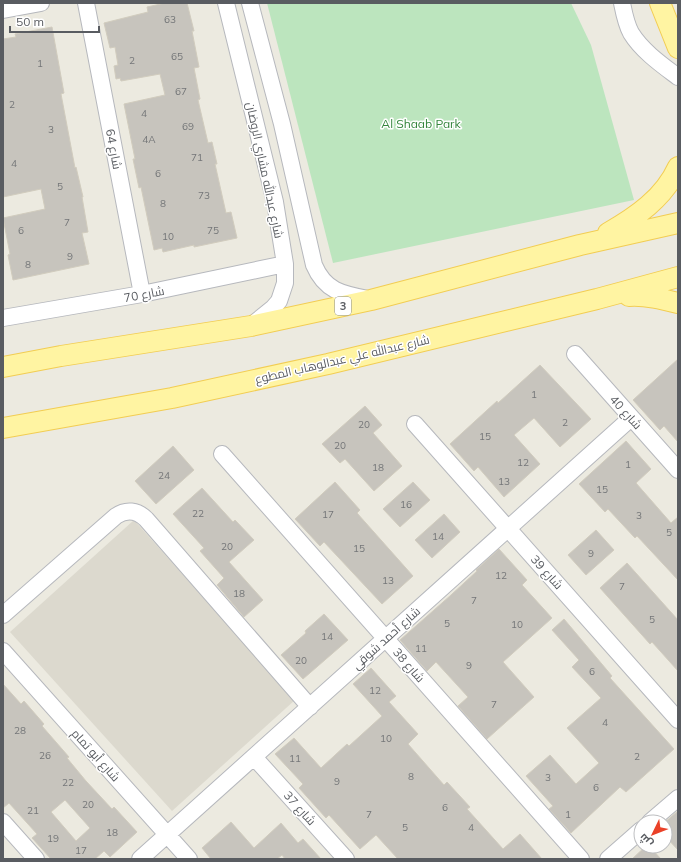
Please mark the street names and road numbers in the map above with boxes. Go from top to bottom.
street label: شارع عبدالله مشاري الروضان [240,100,287,240]
street label: شارع 64 [102,128,125,171]
street label: شارع 70 [123,283,166,306]
road number: 3 [335,297,351,315]
street label: شارع عبدالله علي عبدالوهاب المطوع [253,332,431,389]
street label: شارع 40 [606,392,645,433]
street label: شارع 39 [527,552,566,593]
street label: شارع أحمد شوقي [349,604,425,675]
street label: شارع 38 [389,645,428,686]
street label: شارع أبو تمام [68,726,123,785]
street label: شارع 37 [280,788,319,829]

